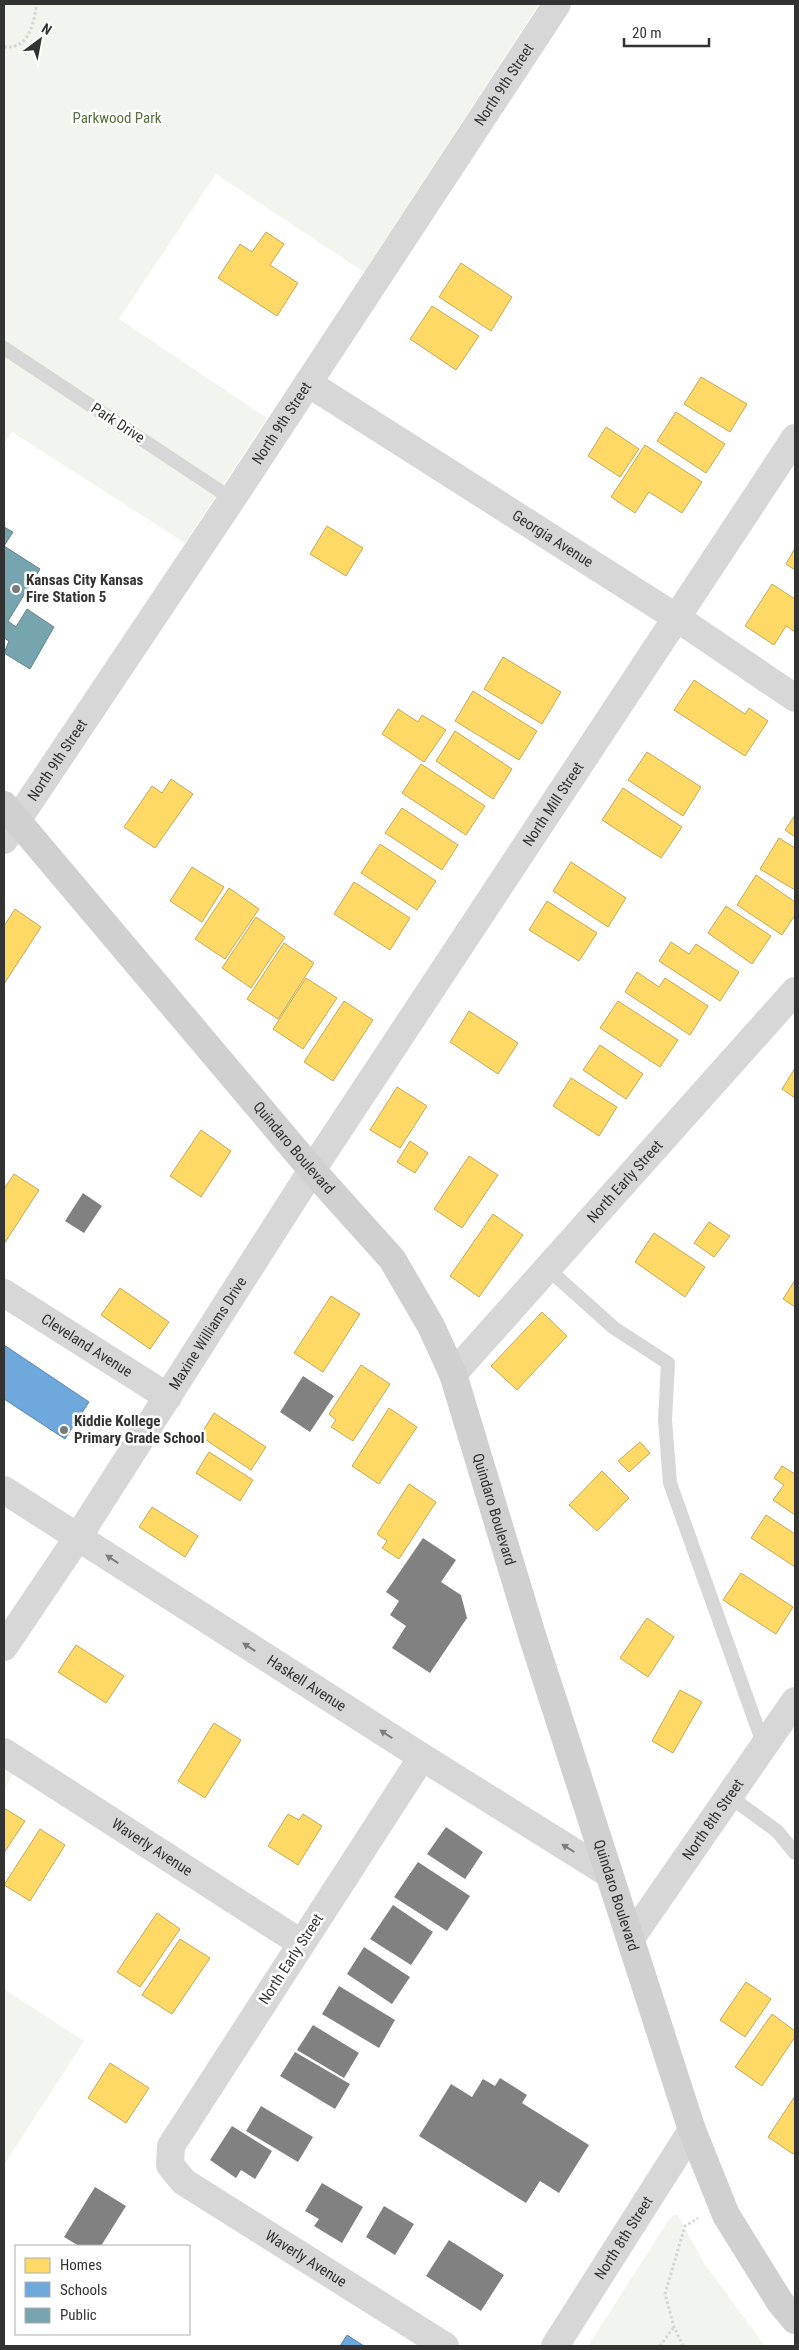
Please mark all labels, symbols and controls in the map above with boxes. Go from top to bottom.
north arrow [15,15,65,65]
scale bar [624,15,709,47]
text: N [39,20,55,38]
text: 20 m [632,24,662,42]
street label: North 9th Street [471,40,538,129]
park label: Parkwood Park [72,109,162,127]
street label: North 9th Street [248,379,315,468]
street label: Park Drive [88,399,148,447]
street label: Georgia Avenue [509,506,596,571]
place label: Kansas City Kansas Fire Station 5 [26,571,144,606]
marker: Kansas City Kansas Fire Station 5 [10,583,22,595]
street label: North 9th Street [24,716,91,805]
street label: North Mill Street [519,759,588,850]
street label: Quindaro Boulevard [249,1098,338,1198]
street label: North Early Street [583,1137,666,1227]
street label: Maxine Williams Drive [165,1274,250,1393]
street label: Cleveland Avenue [38,1310,136,1381]
place label: Kiddie Kollege Primary Grade School [74,1412,204,1447]
marker: Kiddie Kollege Primary Grade School [58,1424,70,1436]
street label: Quindaro Boulevard [469,1451,519,1567]
one-way arrow [105,1554,119,1564]
one-way arrow [242,1642,256,1651]
street label: Haskell Avenue [264,1651,350,1715]
one-way arrow [379,1730,392,1739]
street label: North 8th Street [679,1776,747,1864]
street label: Waverly Avenue [108,1815,196,1880]
street label: Quindaro Boulevard [590,1838,643,1953]
one-way arrow [561,1844,575,1853]
street label: North Early Street [255,1910,327,2008]
street label: North 8th Street [591,2193,657,2283]
street label: Waverly Avenue [262,2226,350,2291]
legend [15,2245,190,2335]
text: Homes [60,2256,102,2274]
text: Schools [60,2281,107,2299]
text: Public [60,2306,97,2324]

